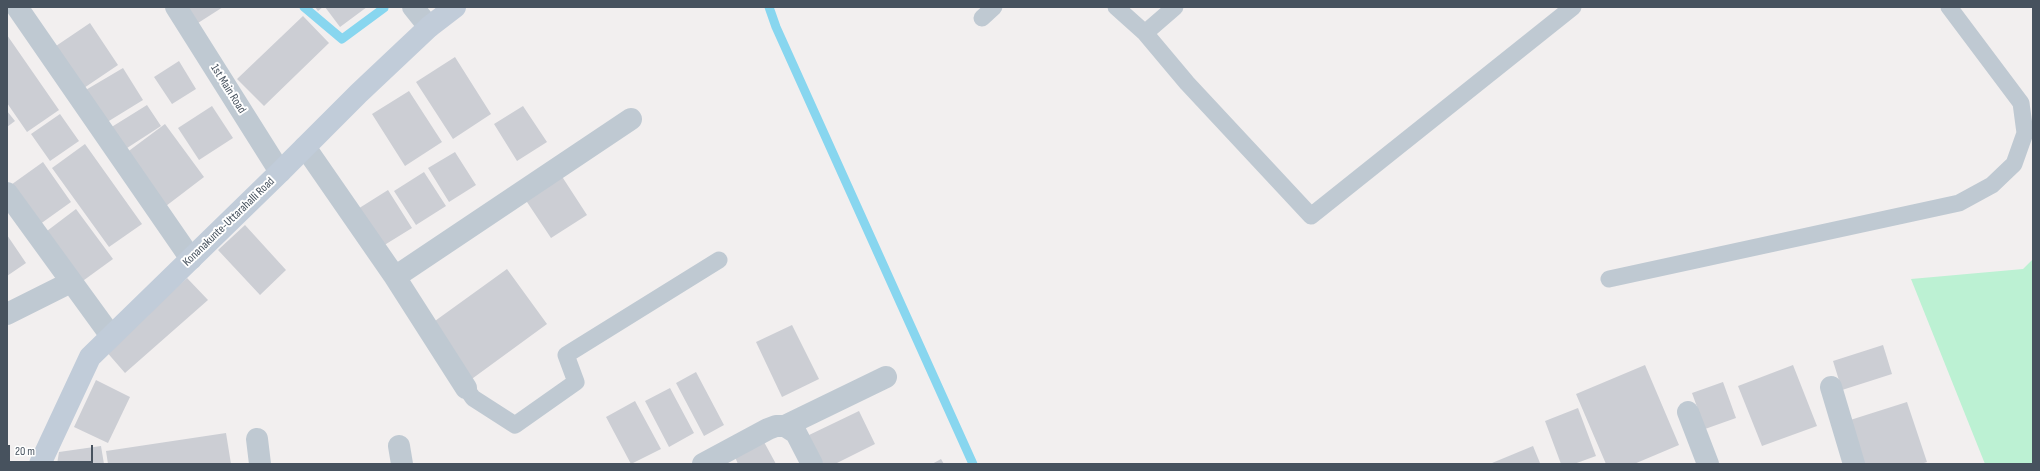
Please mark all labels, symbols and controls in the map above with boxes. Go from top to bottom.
street label: 1st Main Road [207,62,249,116]
street label: Konanakunte-Uttarahalli Road [180,175,278,269]
scale bar [10,437,95,463]
text: 20 m [15,444,35,459]

